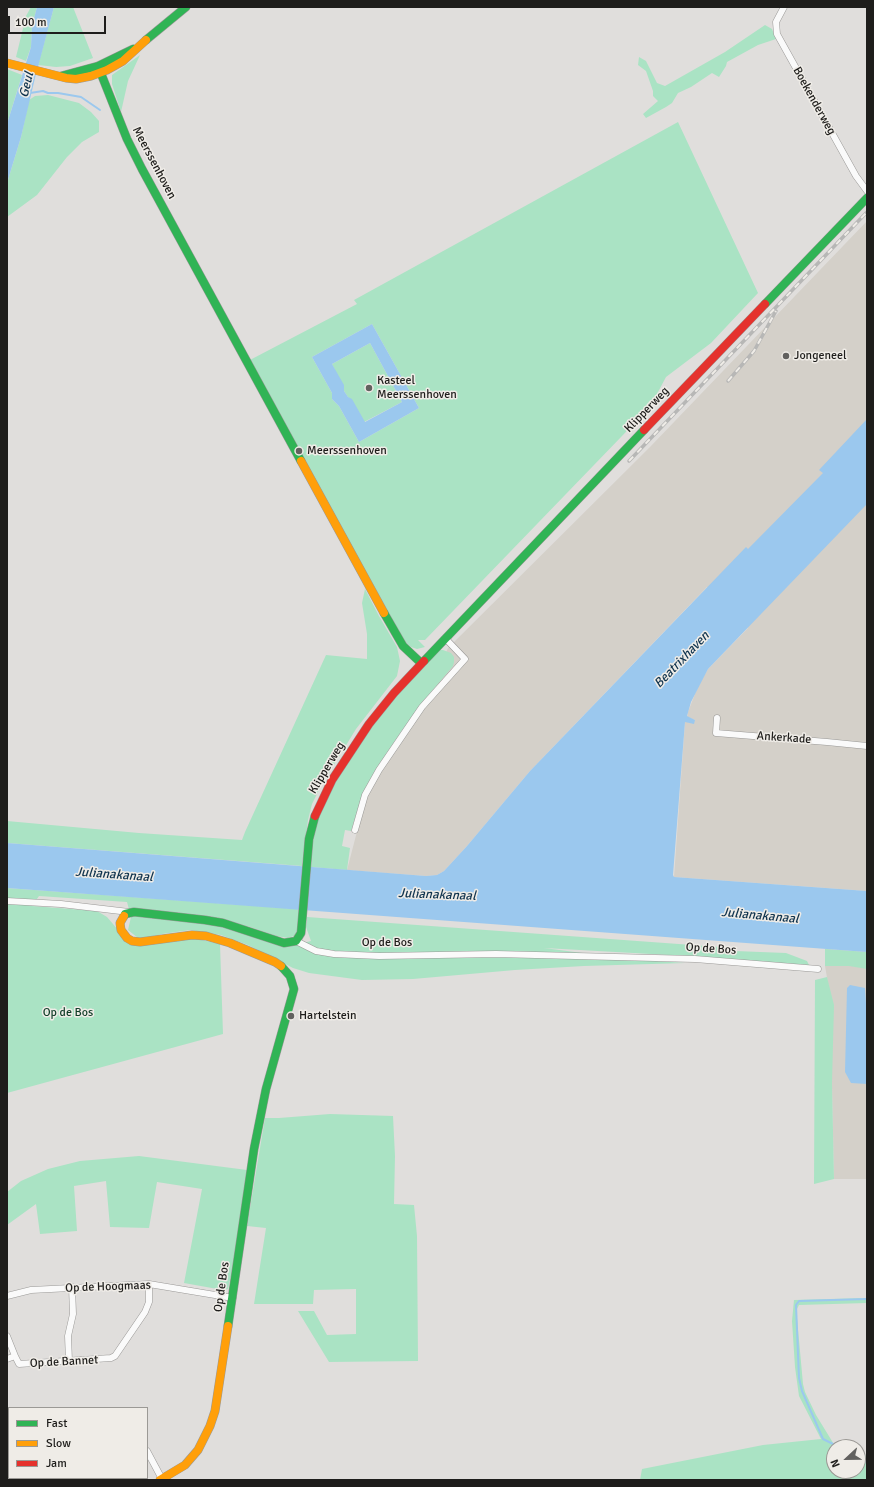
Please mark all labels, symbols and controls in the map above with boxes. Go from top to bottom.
scale bar [10,8,108,34]
text: 100 m [15,15,47,30]
street label: Boekenderweg [789,64,839,138]
water label: Geul [16,71,38,99]
street label: Meerssenhoven [129,124,179,202]
place label: Jongeneel [794,349,847,363]
marker: Jongeneel [781,351,791,361]
place label: Kasteel Meerssenhoven [377,374,457,402]
marker: Kasteel Meerssenhoven [364,383,374,393]
street label: Klipperweg [622,384,672,436]
place label: Meerssenhoven [307,444,387,458]
marker: Meerssenhoven [294,446,304,456]
water label: Beatrixhaven [651,628,713,692]
street label: Ankerkade [756,729,812,747]
street label: Klipperweg [306,739,348,797]
water label: Julianakanaal [75,865,153,885]
water label: Julianakanaal [398,886,476,904]
water label: Julianakanaal [721,905,799,927]
street label: Op de Bos [362,936,412,950]
street label: Op de Bos [685,940,737,958]
park label: Op de Bos [43,1006,93,1020]
place label: Hartelstein [299,1009,357,1023]
marker: Hartelstein [286,1011,296,1021]
street label: Op de Bos [211,1261,233,1313]
street label: Op de Hoogmaas [65,1278,151,1296]
street label: Op de Bannet [29,1353,99,1371]
legend [8,1407,148,1479]
text: Fast [46,1416,67,1431]
text: Slow [46,1436,71,1451]
north arrow [826,1439,866,1479]
text: Jam [46,1456,67,1471]
text: N [828,1457,843,1469]

